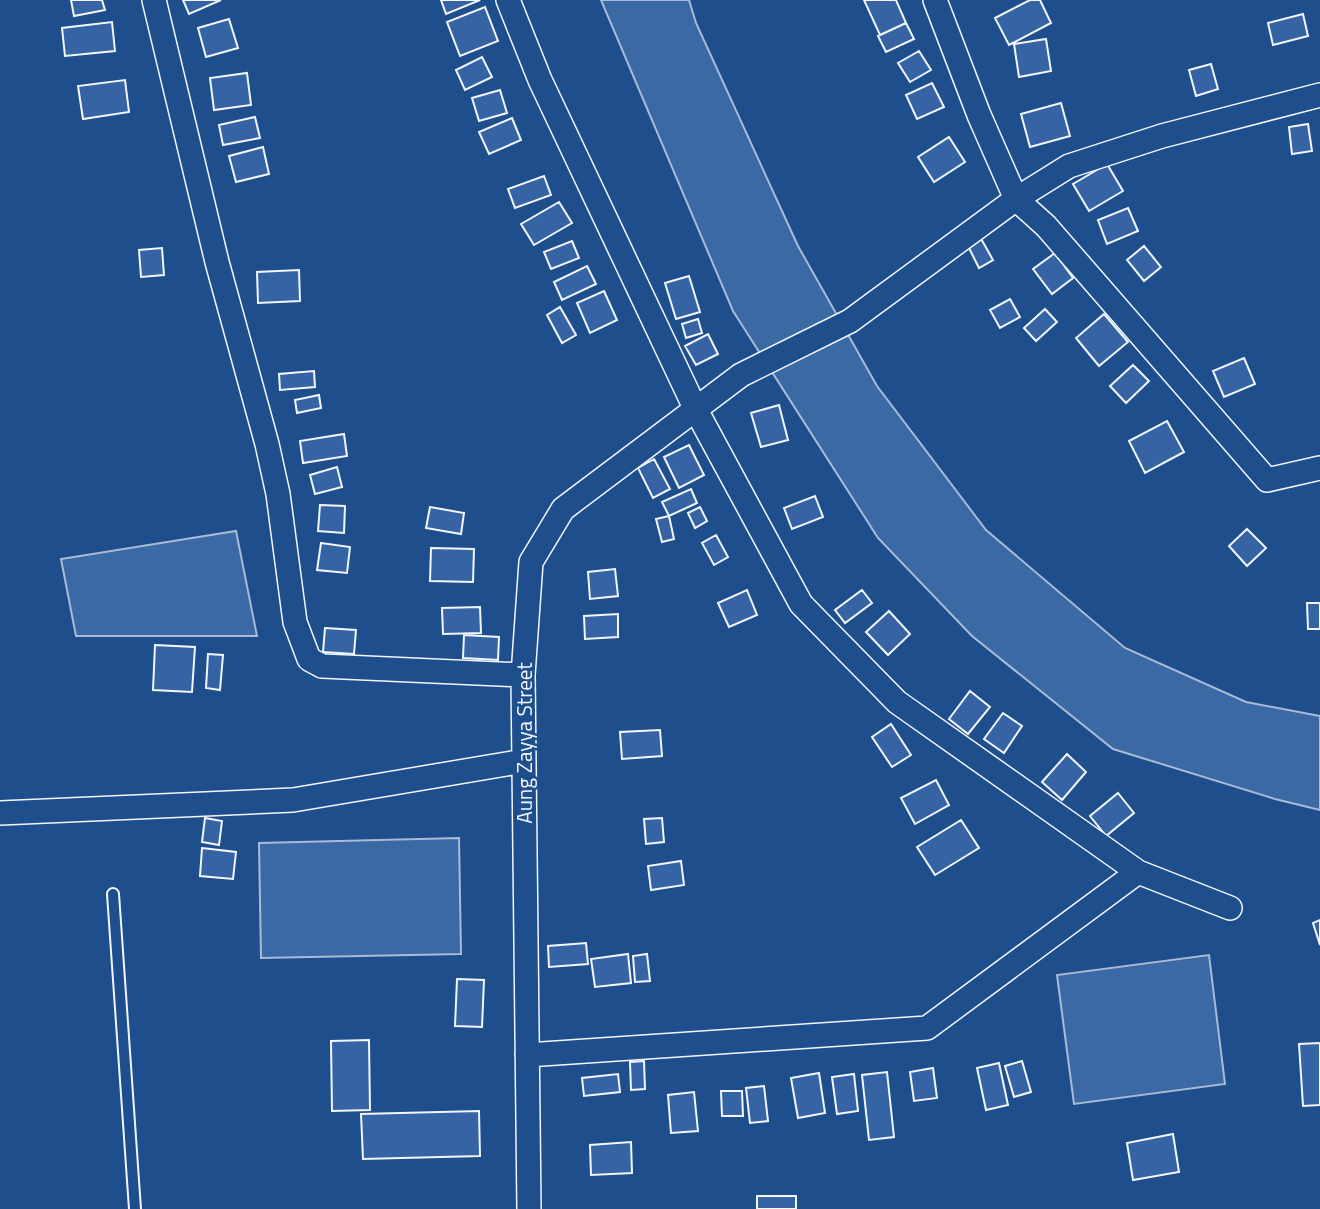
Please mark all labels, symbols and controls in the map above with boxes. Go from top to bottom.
street label: Aung Zayya Street [508,662,540,824]

